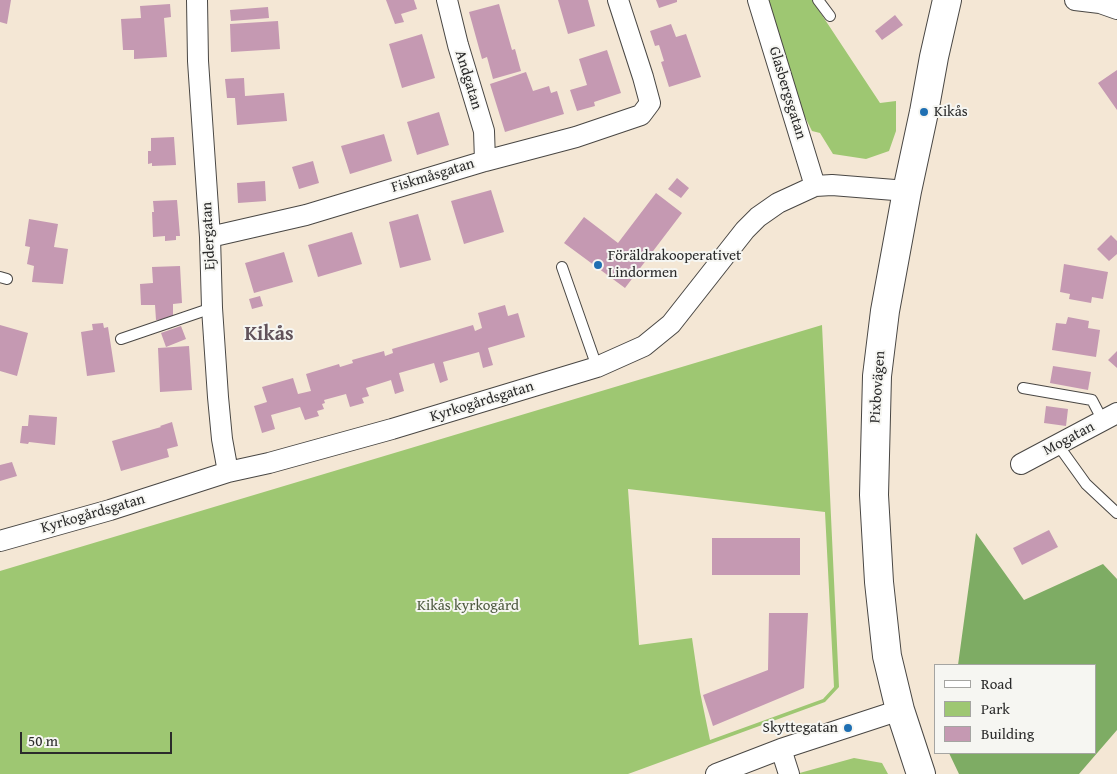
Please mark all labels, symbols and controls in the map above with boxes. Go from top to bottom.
street label: Glasbergsgatan [764,45,810,141]
street label: Andgatan [450,48,486,112]
place label: Kikås [934,103,968,121]
marker: Kikås [918,106,930,118]
street label: Fiskmåsgatan [389,155,477,197]
street label: Ejdergatan [198,201,220,271]
place label: Föräldrakooperativet Lindormen [608,247,741,282]
marker: Föräldrakooperativet Lindormen [592,259,604,271]
district label: Kikås [244,323,294,347]
street label: Pixbovägen [866,350,890,424]
street label: Kyrkogårdsgatan [428,378,536,426]
street label: Mogatan [1040,418,1098,460]
street label: Kyrkogårdsgatan [39,491,147,537]
park label: Kikås kyrkogård [417,597,519,615]
legend [934,664,1097,754]
text: Road [981,673,1012,694]
text: Park [981,698,1010,719]
place label: Skyttegatan [763,719,838,737]
scale bar [22,722,175,754]
marker: Skyttegatan [842,722,854,734]
text: Building [981,723,1034,744]
text: 50 m [28,730,58,751]

